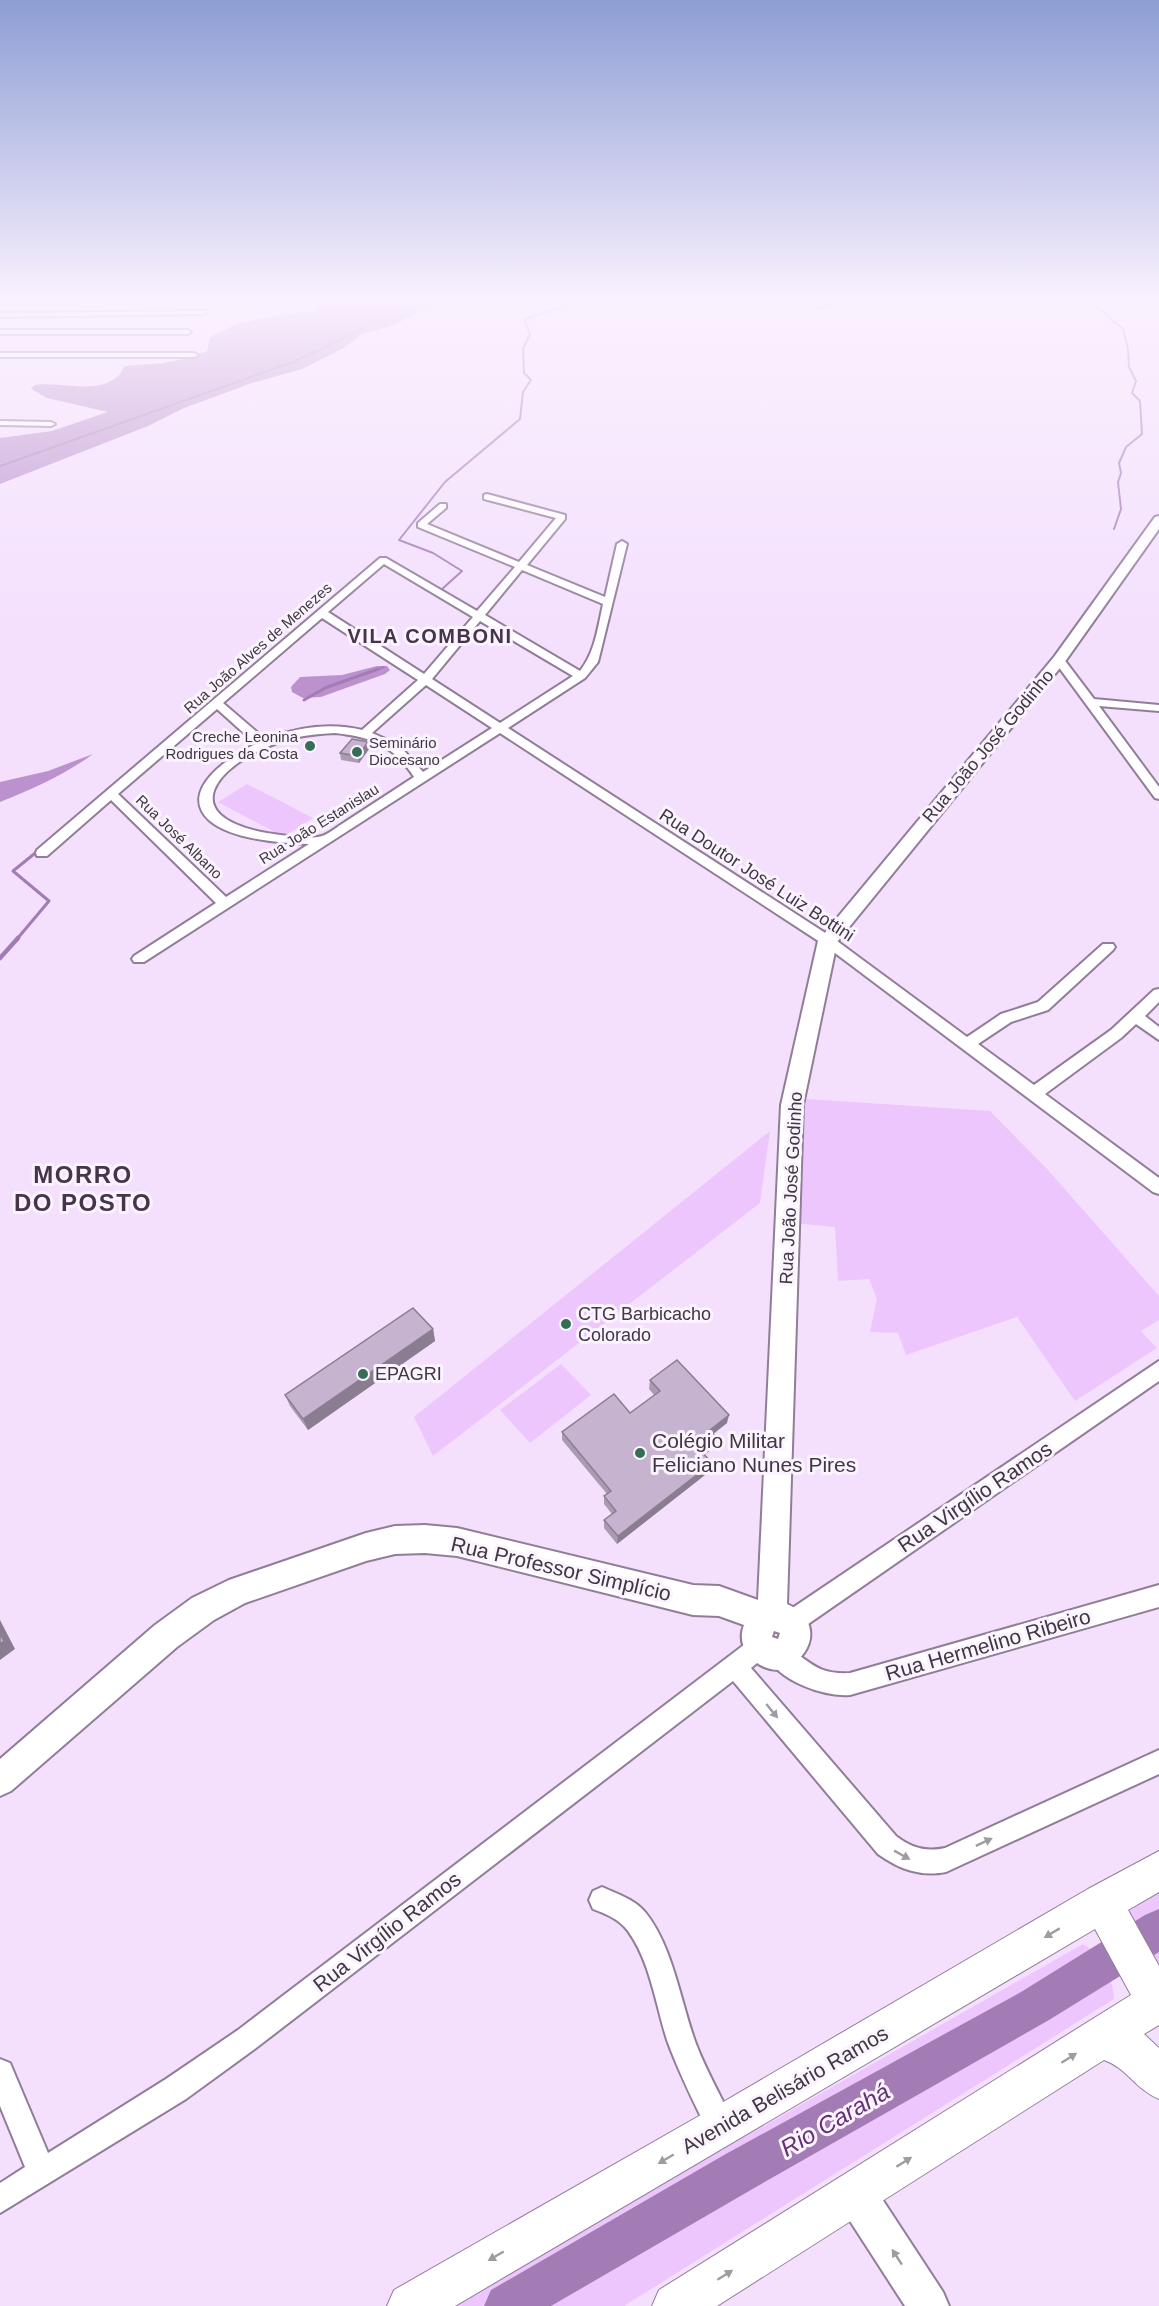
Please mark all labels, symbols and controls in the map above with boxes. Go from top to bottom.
street label: Rua João Alves de Menezes [180,579,335,716]
district label: VILA COMBONI [347,625,513,647]
street label: Rua João José Godinho [918,666,1058,826]
place label: Creche Leonina Rodrigues da Costa [165,728,299,762]
place label: Seminário Diocesano [369,734,440,768]
marker: Creche Leonina Rodrigues da Costa [303,739,317,753]
marker: Seminário Diocesano [350,745,364,759]
street label: Rua João Estanislau [256,780,382,867]
street label: Rua José Albano [133,791,226,882]
street label: Rua Doutor José Luiz Bottini [656,804,858,946]
street label: Rua João José Godinho [776,1091,806,1285]
district label: MORRO DO POSTO [14,1161,152,1216]
place label: CTG Barbicacho Colorado [578,1304,711,1345]
marker: CTG Barbicacho Colorado [559,1317,573,1331]
place label: EPAGRI [375,1364,442,1384]
marker: EPAGRI [356,1367,370,1381]
place label: Colégio Militar Feliciano Nunes Pires [652,1429,856,1476]
street label: Rua Virgílio Ramos [893,1437,1056,1557]
marker: Colégio Militar Feliciano Nunes Pires [633,1446,647,1460]
street label: Rua Professor Simplício [449,1532,673,1605]
street label: Rua Hermelino Ribeiro [883,1604,1093,1685]
one-way arrow [765,1703,778,1718]
one-way arrow [976,1837,993,1846]
one-way arrow [894,1850,911,1860]
street label: Rua Virgílio Ramos [308,1867,465,1996]
one-way arrow [1044,1928,1060,1939]
street label: Avenida Belisário Ramos [678,2021,892,2158]
one-way arrow [1061,2053,1077,2064]
water label: Rio Carahá [775,2078,894,2162]
one-way arrow [658,2154,674,2165]
one-way arrow [896,2156,912,2167]
one-way arrow [892,2249,903,2265]
one-way arrow [488,2251,505,2261]
one-way arrow [716,2269,733,2280]

